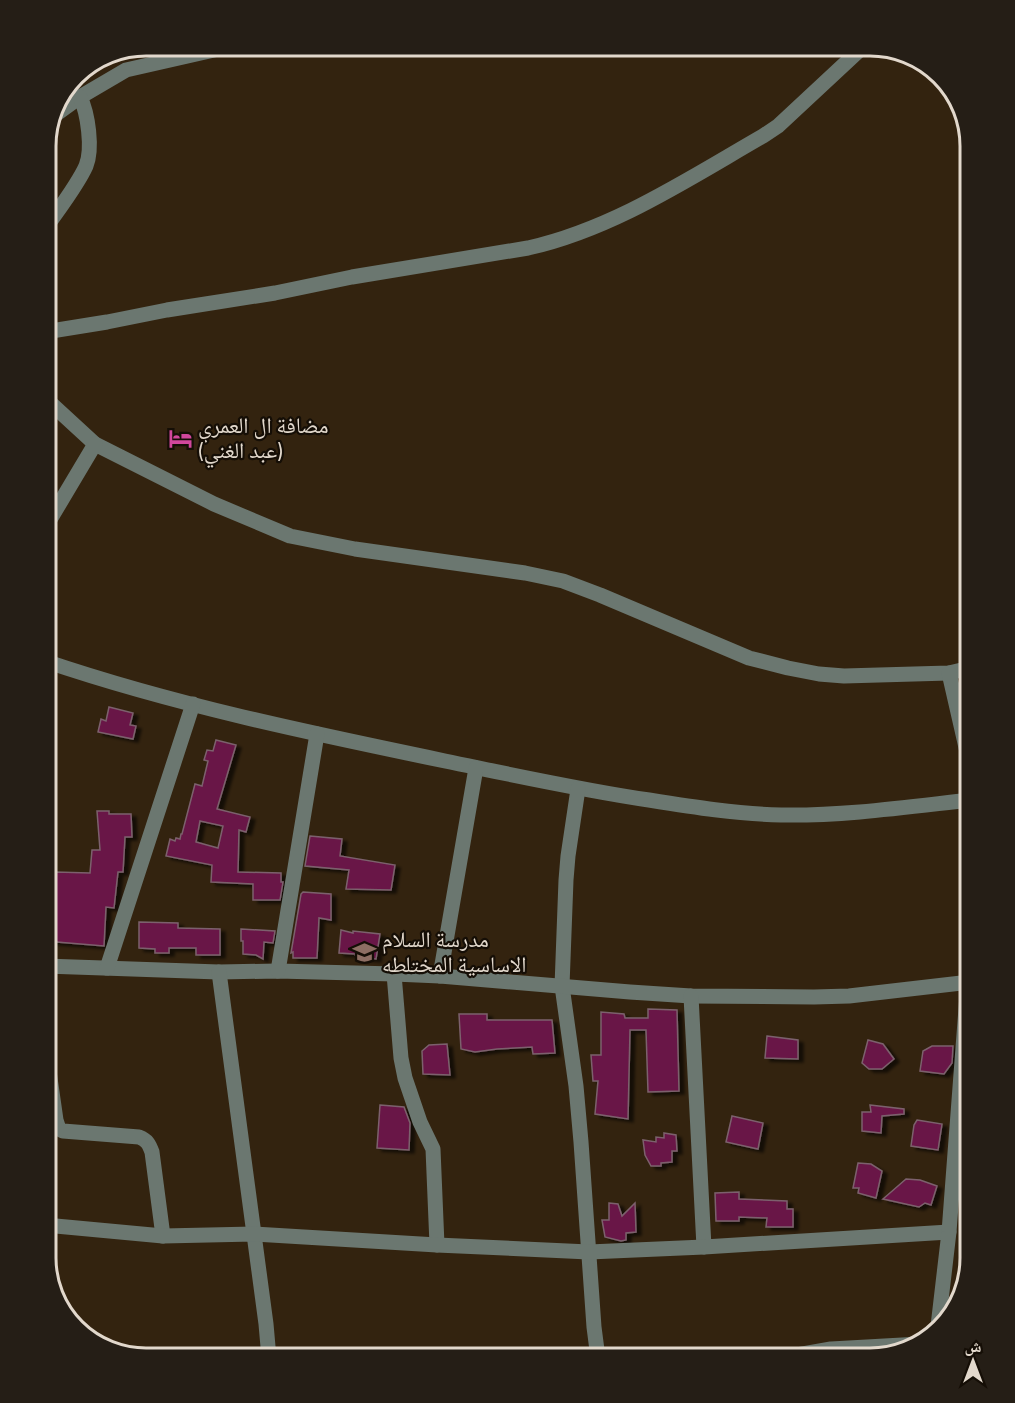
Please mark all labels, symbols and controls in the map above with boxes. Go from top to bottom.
place label: مضافة ال العمري (عبد الغني) [198,408,328,468]
hotel icon: مضافة ال العمري (عبد الغني) [167,425,193,451]
place label: مدرسة السلام الاساسية المختلطه [382,922,527,981]
school or university icon: مدرسة السلام الاساسية المختلطه [351,939,377,965]
north arrow [943,1331,1003,1391]
text: ش [965,1334,982,1358]

